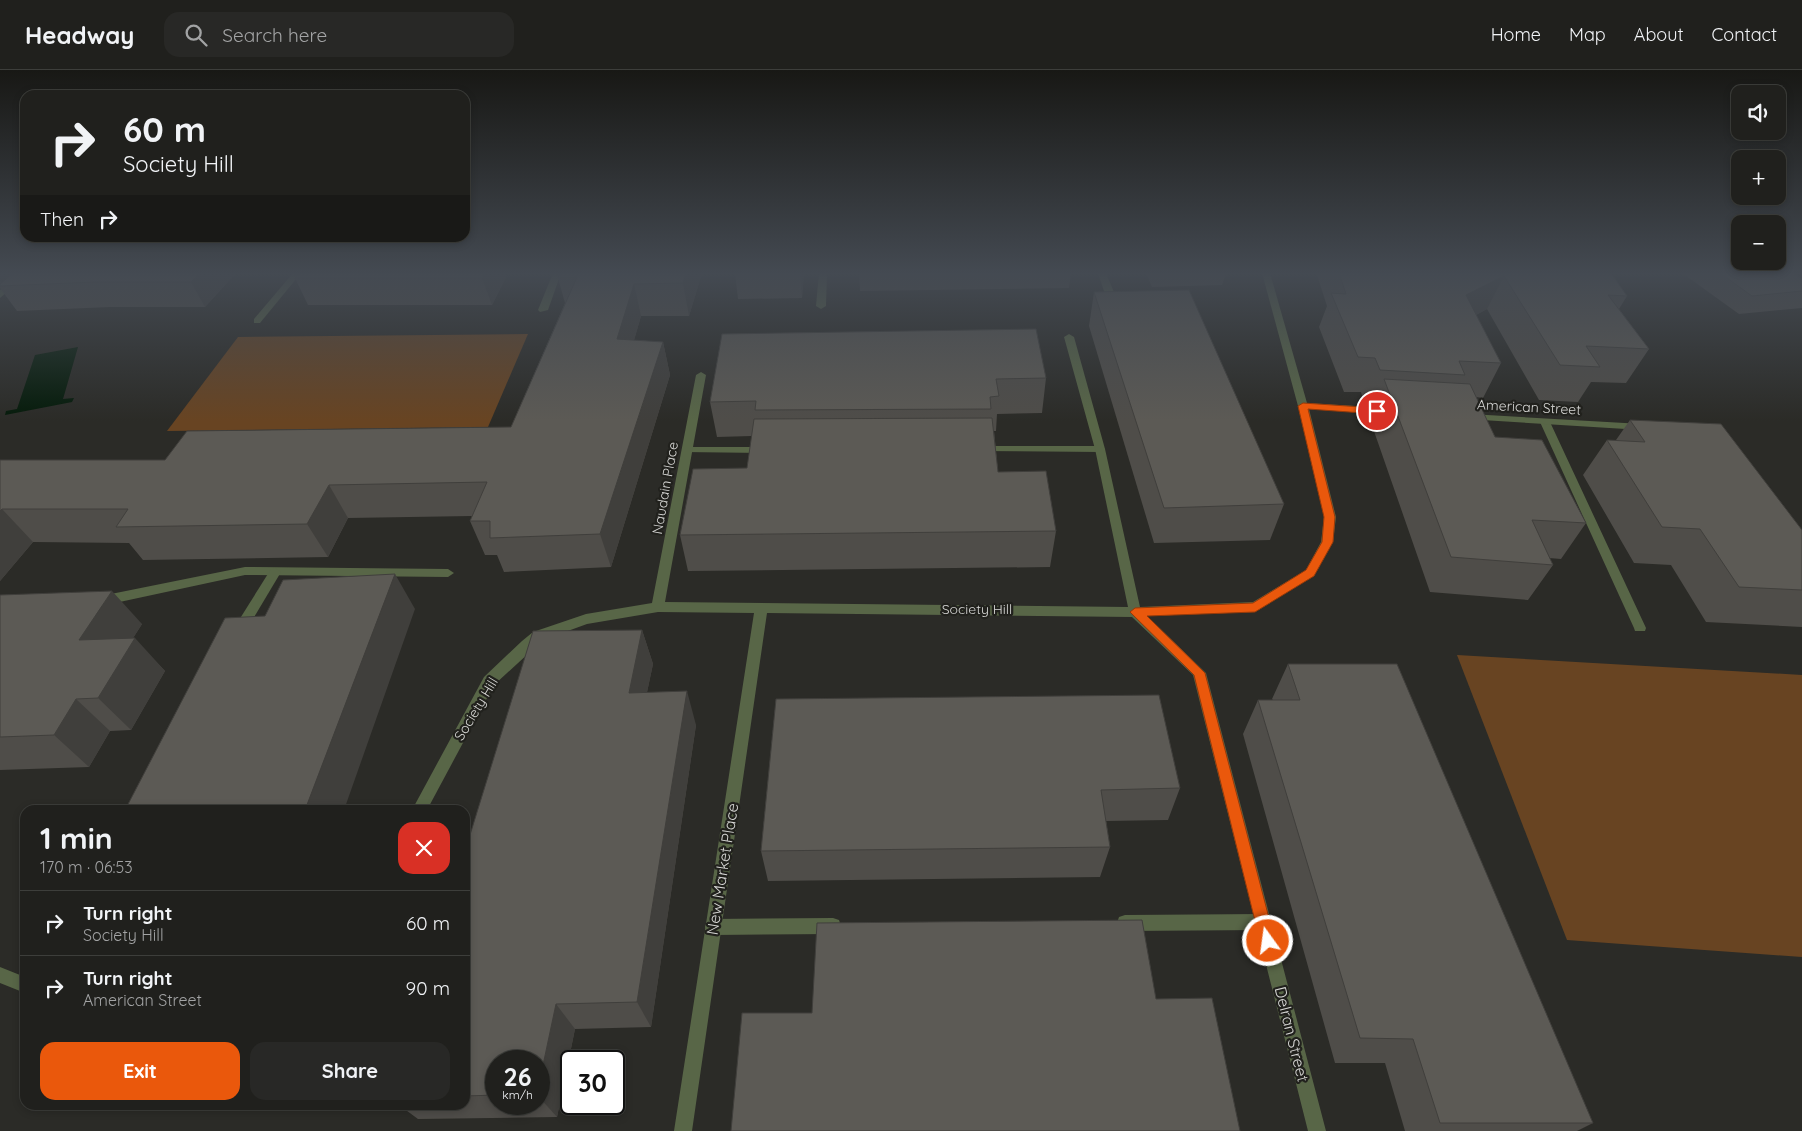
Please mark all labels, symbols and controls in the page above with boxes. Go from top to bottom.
search box [164,12,514,57]
text: Headway [25,20,134,50]
icon: search [182,21,210,49]
text: Search here [222,23,327,47]
text: Home [1491,23,1541,46]
text: Map [1569,23,1606,46]
text: About [1634,23,1684,46]
text: Contact [1712,23,1777,46]
map controls [1731,85,1786,270]
button: sound [1731,85,1786,140]
text: 60 m [123,107,206,151]
icon: right [40,110,105,175]
text: Society Hill [123,150,234,178]
button: + [1731,150,1786,205]
icon: right [94,205,122,233]
text: Then [40,207,84,231]
button: − [1731,215,1786,270]
pin [1356,390,1398,432]
street label: American Street [1477,395,1582,419]
icon: arrive [1363,397,1391,425]
street label: Naudain Place [648,440,682,536]
street label: Society Hill [942,600,1012,618]
street label: Society Hill [450,674,502,744]
street label: New Market Place [702,802,742,936]
text: 1 min [40,819,113,857]
button: close [398,822,450,874]
text: 170 m · 06:53 [40,857,133,877]
text: Turn right [83,901,172,925]
icon: right [40,909,68,937]
text: 60 m [406,911,450,935]
position arrow [1241,914,1293,966]
text: Society Hill [83,925,164,945]
text: Turn right [83,966,172,990]
icon: right [40,974,68,1002]
text: 90 m [406,976,450,1000]
street label: Delran Street [1271,984,1313,1084]
text: American Street [83,990,202,1010]
button: Exit [40,1042,240,1100]
button: Share [250,1042,450,1100]
speed limit sign: 30 [560,1050,625,1115]
text: 26 [503,1061,532,1092]
text: km/h [502,1087,533,1102]

